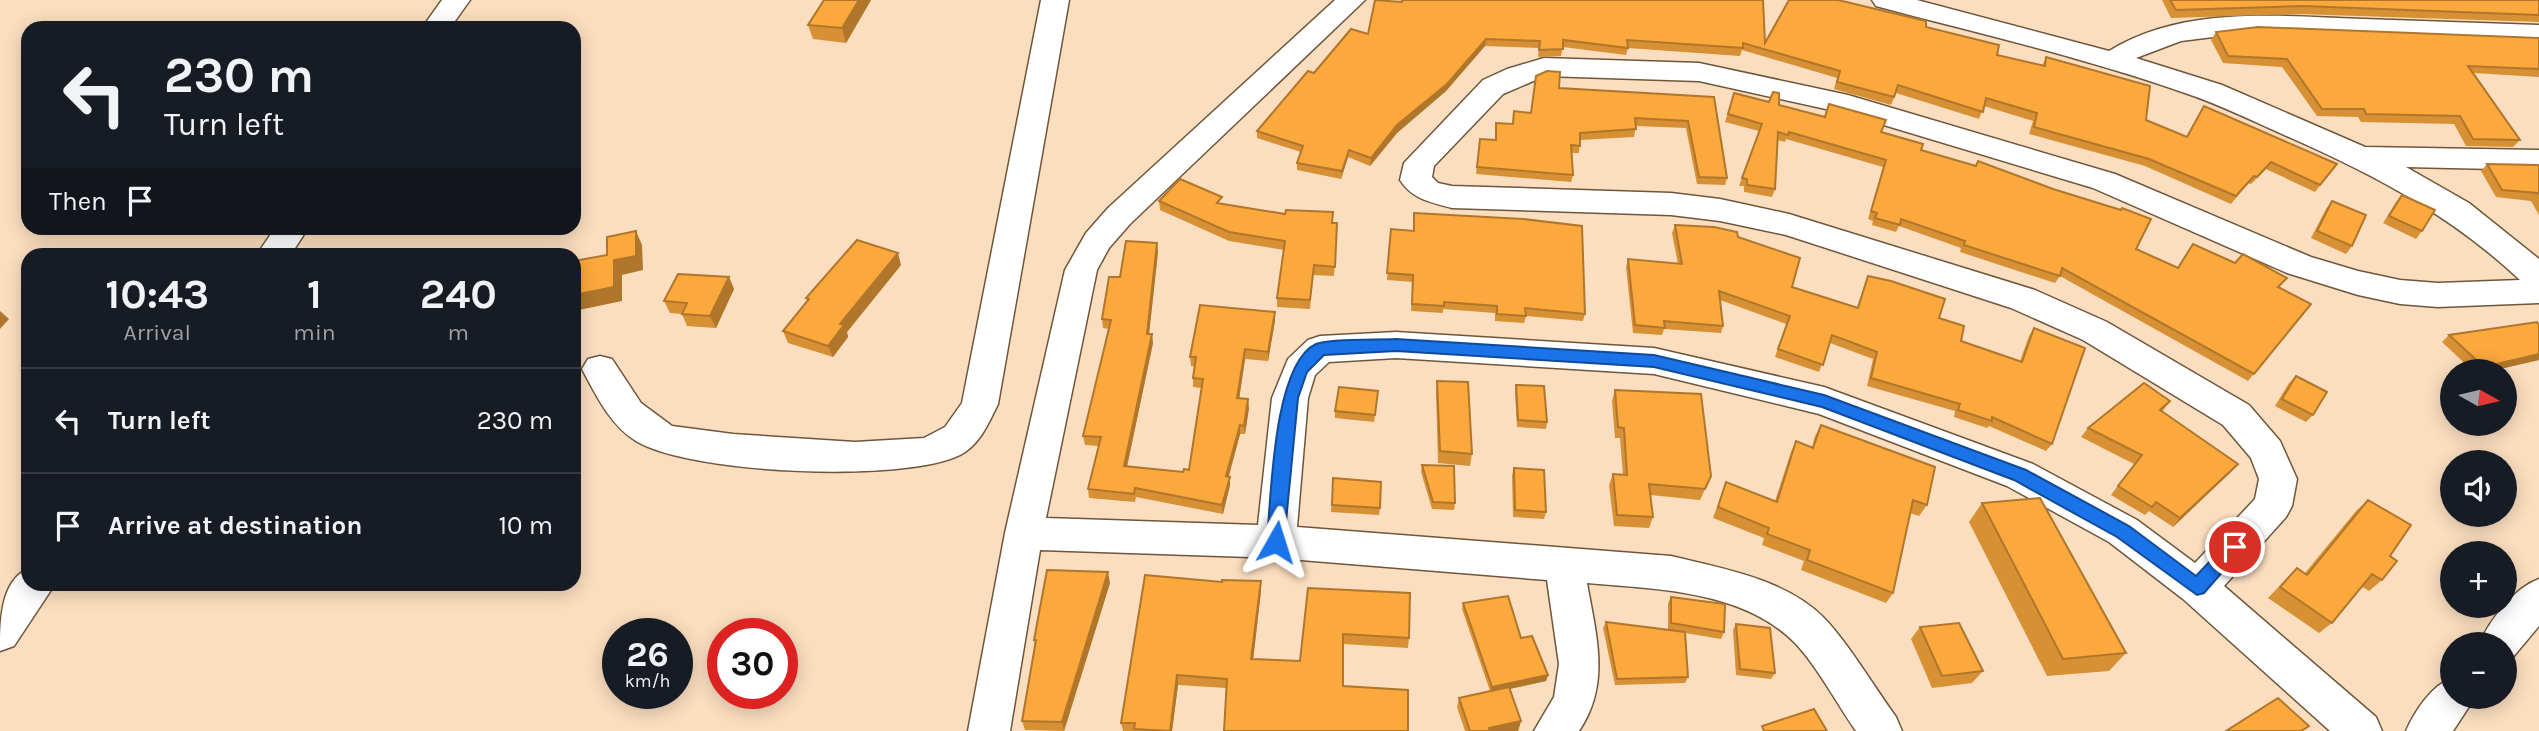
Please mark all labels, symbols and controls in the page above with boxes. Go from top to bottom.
text: 230 m [164,47,314,104]
icon: left [49,49,140,140]
text: Turn left [164,106,284,143]
icon: arrive [121,182,159,220]
text: Then [49,186,107,217]
text: 10:43 [105,269,209,319]
text: 1 [307,269,322,319]
text: 240 [420,269,497,319]
text: Arrival [124,319,191,346]
text: min [293,319,336,346]
text: m [448,319,469,346]
north arrow [2440,359,2516,436]
map controls [2440,359,2517,709]
icon: left [49,402,87,440]
text: Turn left [108,405,210,436]
text: 230 m [477,405,553,436]
button: sound [2440,450,2517,527]
position arrow [1239,505,1313,579]
icon: arrive [49,507,87,545]
text: Arrive at destination [108,510,362,541]
text: 10 m [498,510,553,541]
pin [2205,517,2265,577]
icon: arrive [2216,528,2254,566]
button: + [2440,541,2517,618]
speed limit sign: 30 [707,618,798,709]
button: − [2440,632,2517,709]
text: 26 [626,634,669,675]
text: km/h [625,670,670,692]

